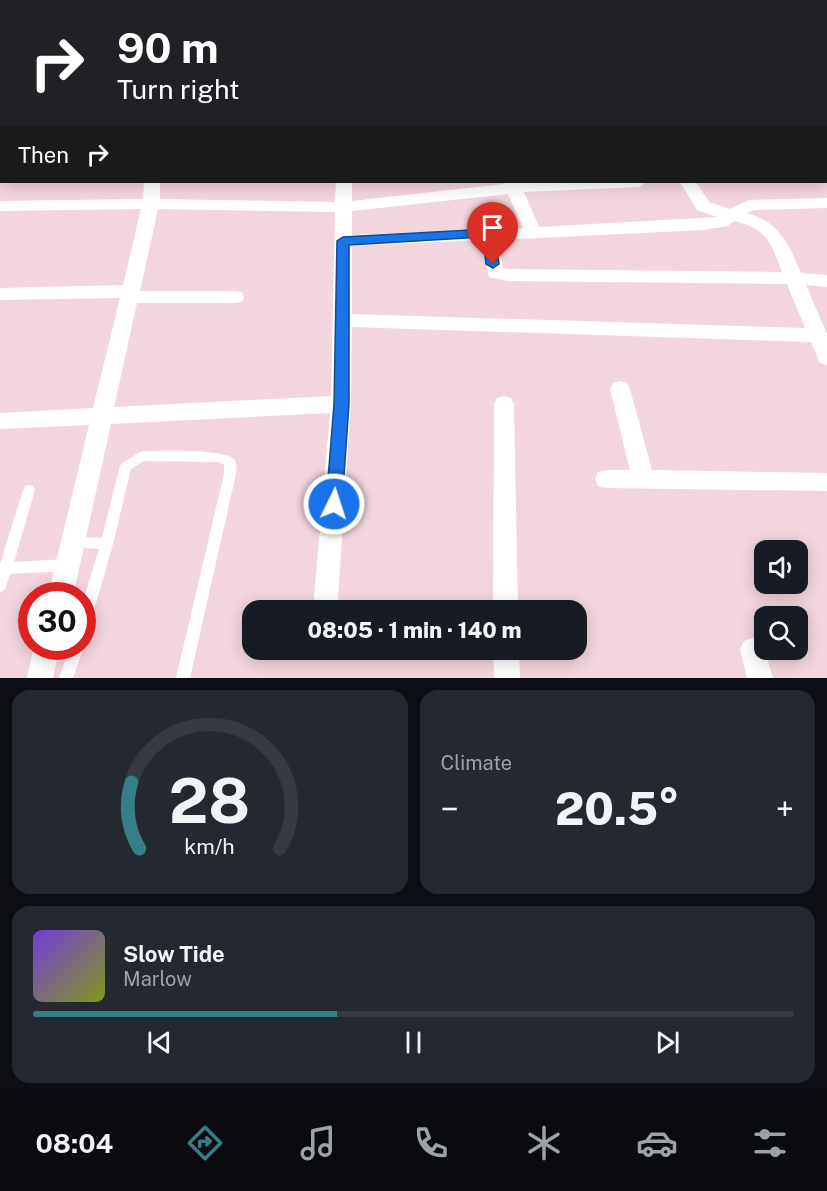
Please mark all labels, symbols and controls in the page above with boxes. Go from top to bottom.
text: 90 m [117,23,219,72]
icon: right [18,24,96,102]
text: Turn right [117,73,240,105]
icon: right [81,138,114,171]
text: Then [18,142,69,168]
pin [467,202,518,264]
icon: arrive [476,211,509,244]
position arrow [302,472,366,536]
map controls [754,540,808,660]
button: sound [754,540,808,594]
speed limit sign: 30 [18,582,96,660]
button: search [754,606,808,660]
text: 08:05 · 1 min · 140 m [307,617,522,643]
text: Climate [441,751,512,775]
text: 28 [169,764,250,837]
text: 20.5° [555,782,680,835]
text: − [441,790,459,828]
text: + [776,790,794,828]
text: km/h [185,834,235,859]
text: Slow Tide [123,941,225,967]
text: Marlow [123,967,192,991]
icon: previous [143,1026,176,1059]
icon: pause [397,1026,430,1059]
icon: next [651,1026,684,1059]
icon: directions [184,1122,226,1164]
icon: music [297,1122,339,1164]
icon: phone [410,1122,452,1164]
icon: climate [523,1122,565,1164]
icon: car [636,1122,678,1164]
icon: filters [749,1122,791,1164]
text: 08:04 [36,1127,113,1159]

